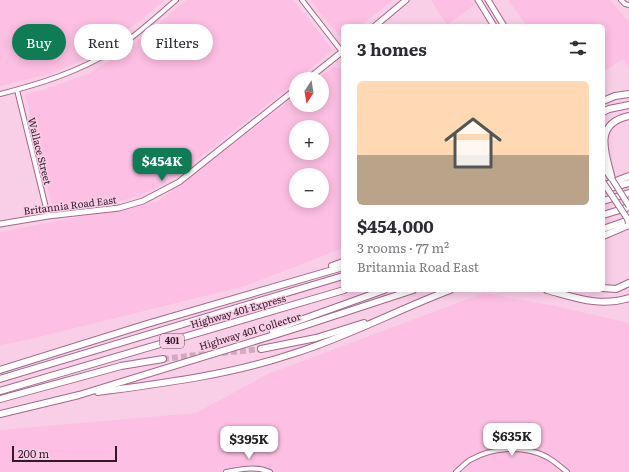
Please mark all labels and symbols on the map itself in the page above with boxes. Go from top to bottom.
north arrow [289,72,329,112]
street label: Wallace Street [25,116,56,186]
pin: $454K [134,148,190,182]
street label: Britannia Road East [22,191,117,218]
street label: Highway 401 Express [188,290,288,331]
street label: Highway 401 Collector [197,308,303,353]
road number: 401 [160,334,184,348]
pin: $635K [484,423,540,457]
pin: $395K [221,426,277,460]
scale bar [12,444,117,463]

